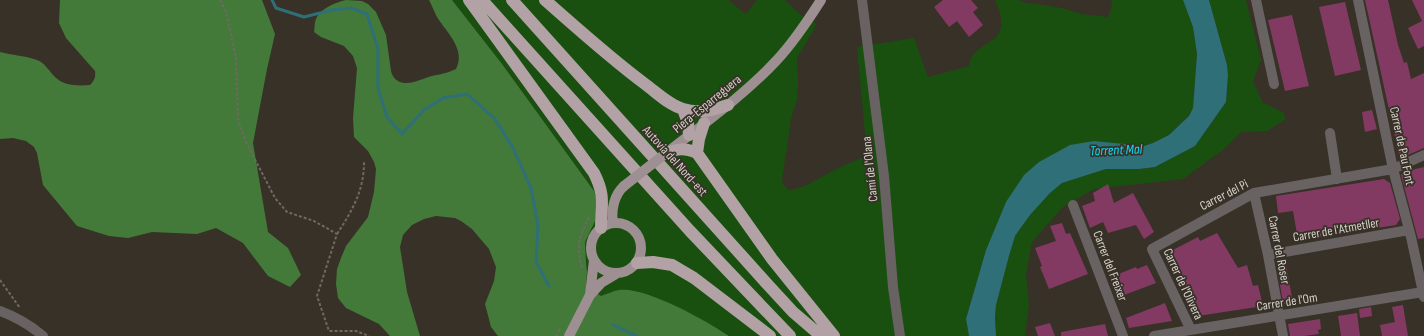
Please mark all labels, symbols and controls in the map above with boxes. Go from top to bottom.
street label: Piera-Esparreguera [669,71,745,137]
street label: Carrer de Pau Font [1386,105,1418,187]
street label: Autovia del Nord-est [638,122,711,200]
street label: Camí de l'Olana [859,136,881,202]
water label: Torrent Mal [1090,141,1143,159]
street label: Carrer del Pi [1197,176,1251,214]
street label: Carrer del Roser [1265,214,1294,286]
street label: Carrer de l'Atmetller [1292,214,1381,245]
street label: Carrer del Freixer [1089,228,1131,304]
street label: Carrer de l'Olivera [1160,246,1206,322]
street label: Carrer de l'Om [1255,289,1319,315]

